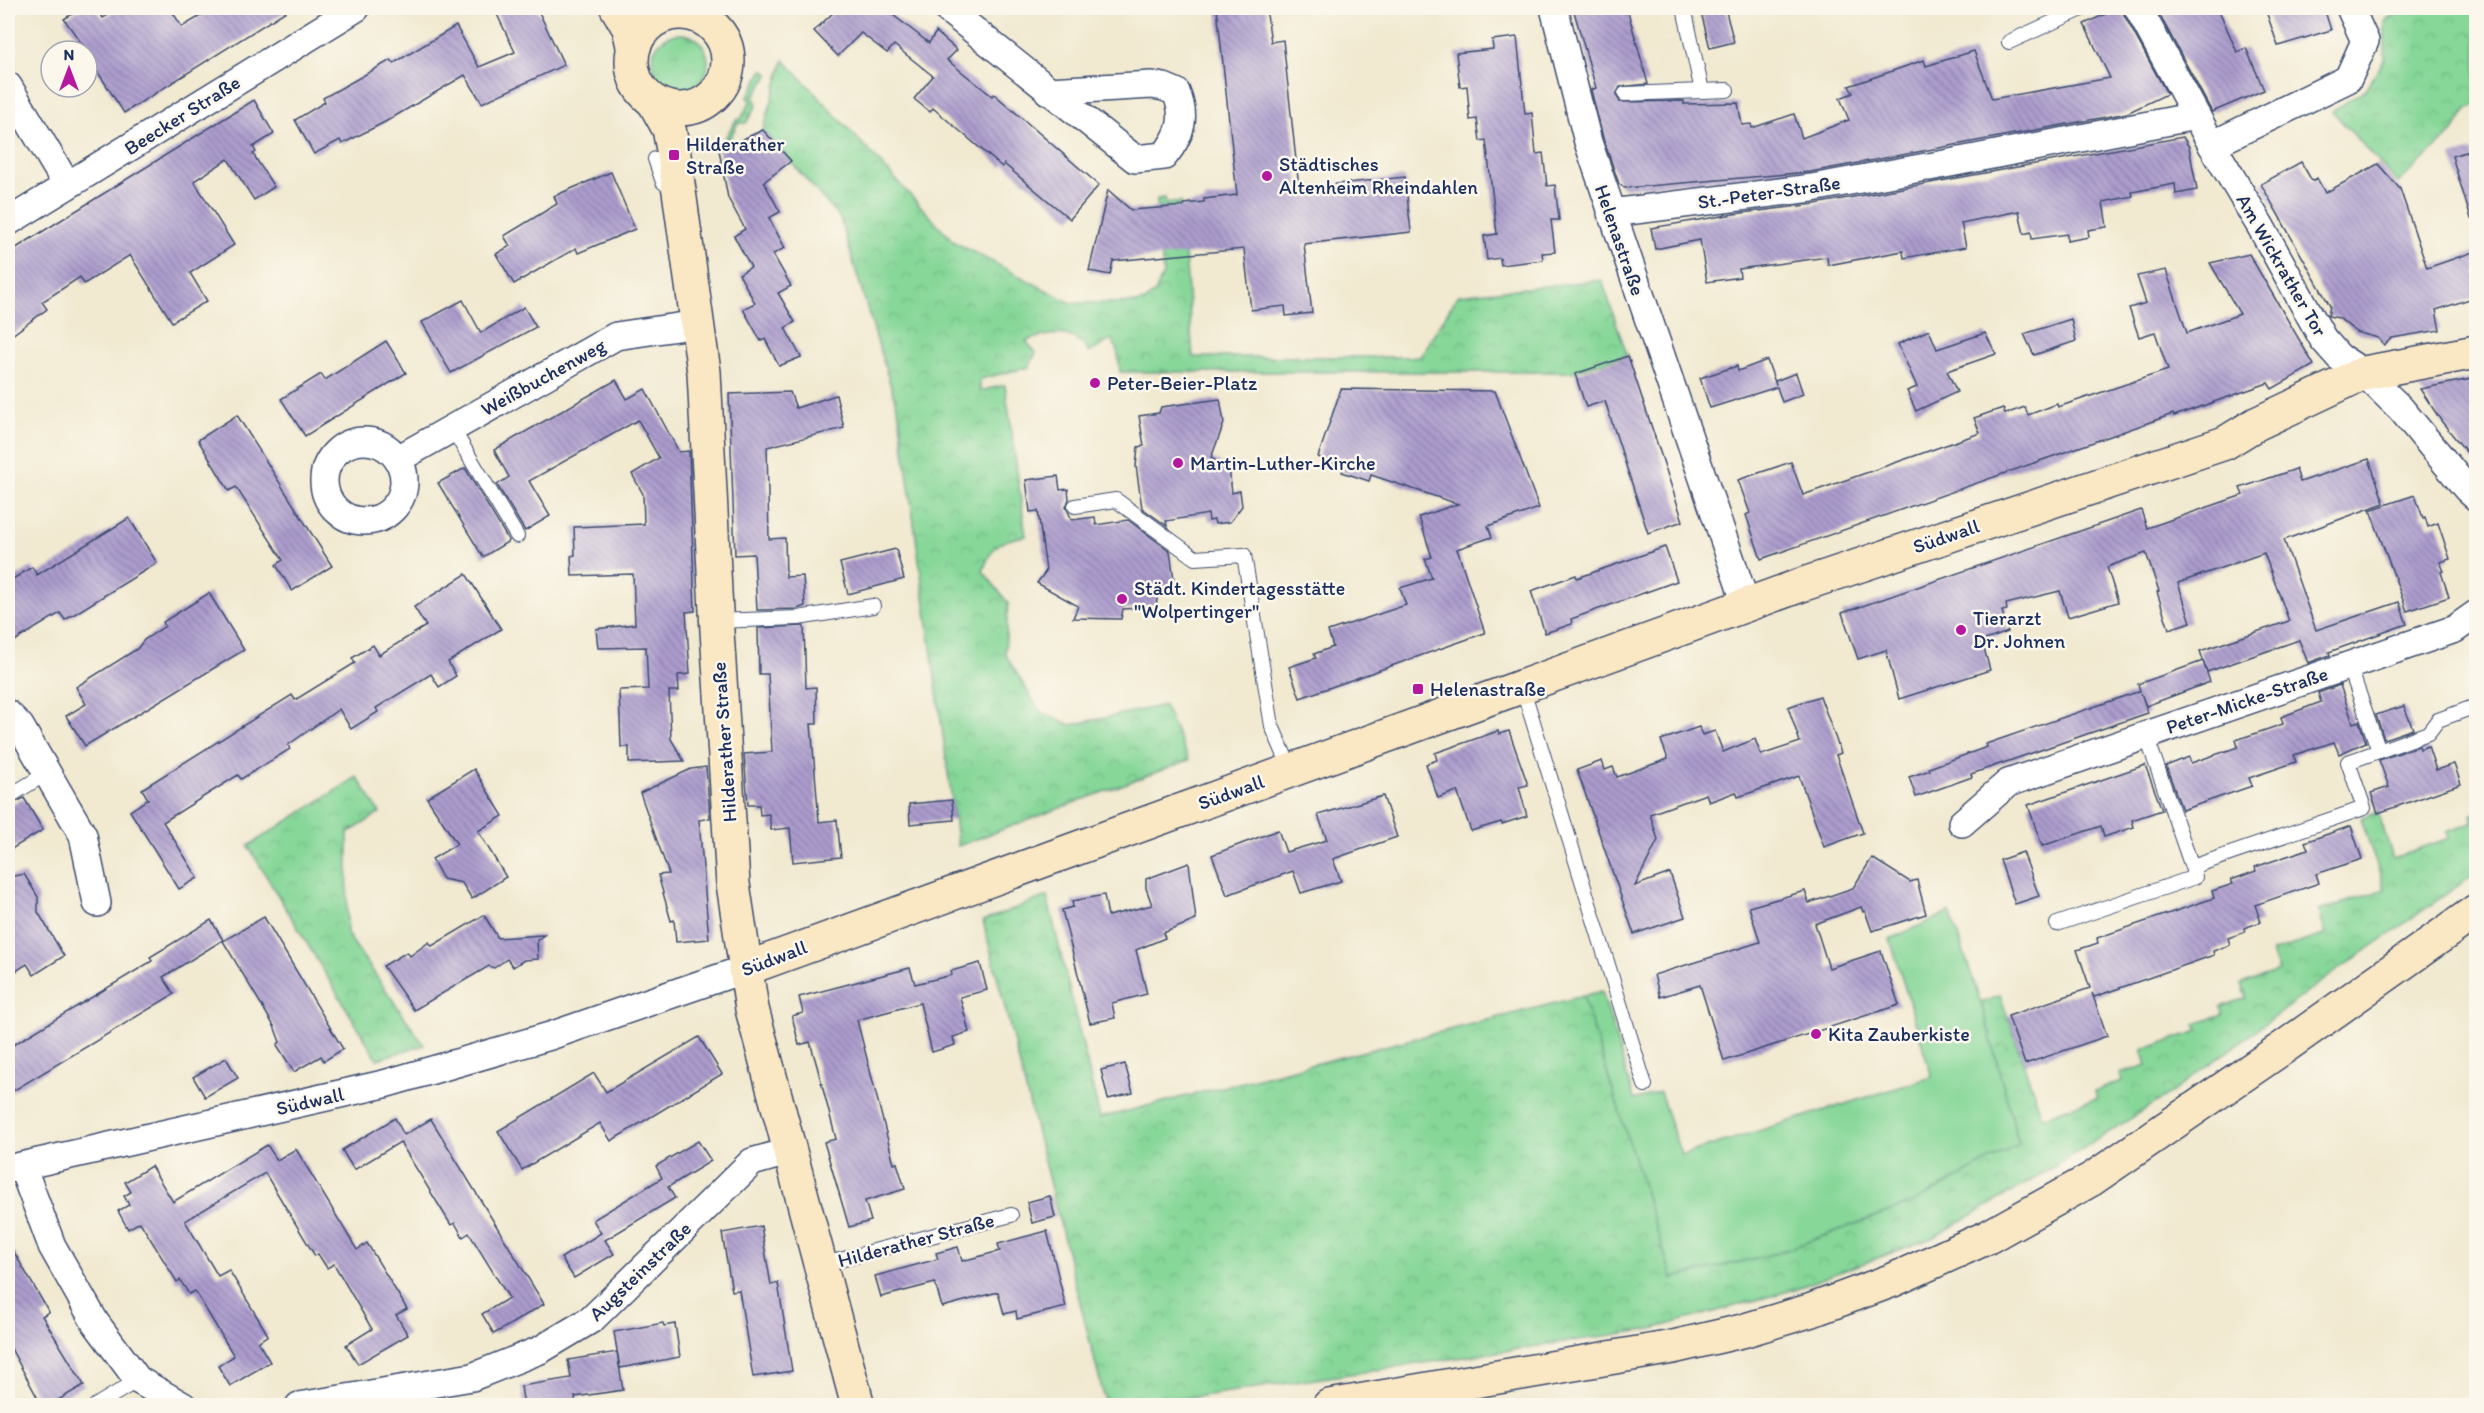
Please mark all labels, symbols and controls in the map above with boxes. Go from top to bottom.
north arrow [39,39,99,99]
text: N [64,45,74,64]
street label: Beecker Straße [120,70,244,160]
place label: Hilderather Straße [686,132,784,179]
marker: Hilderather Straße [667,148,681,162]
place label: Städtisches Altenheim Rheindahlen [1279,152,1478,199]
marker: Städtisches Altenheim Rheindahlen [1260,169,1274,183]
street label: St.-Peter-Straße [1696,170,1842,214]
street label: Helenastraße [1590,181,1650,299]
street label: Am Wickrather Tor [2231,189,2333,341]
street label: Weißbuchenweg [476,332,610,421]
place label: Peter-Beier-Platz [1107,371,1258,395]
marker: Peter-Beier-Platz [1088,376,1102,390]
place label: Martin-Luther-Kirche [1190,451,1376,475]
marker: Martin-Luther-Kirche [1171,456,1185,470]
street label: Südwall [1910,513,1983,559]
place label: Städt. Kindertagesstätte "Wolpertinger" [1134,576,1345,623]
marker: Städt. Kindertagesstätte "Wolpertinger" [1115,592,1129,606]
place label: Tierarzt Dr. Johnen [1973,606,2065,653]
marker: Tierarzt Dr. Johnen [1954,623,1968,637]
street label: Hilderather Straße [706,661,742,823]
street label: Peter-Micke-Straße [2163,661,2331,739]
place label: Helenastraße [1430,677,1546,701]
marker: Helenastraße [1411,682,1425,696]
street label: Südwall [1195,769,1268,815]
street label: Südwall [738,934,811,982]
place label: Kita Zauberkiste [1828,1022,1970,1046]
marker: Kita Zauberkiste [1809,1027,1823,1041]
street label: Südwall [274,1082,346,1120]
street label: Hilderather Straße [835,1208,997,1272]
street label: Augsteinstraße [584,1216,696,1326]

